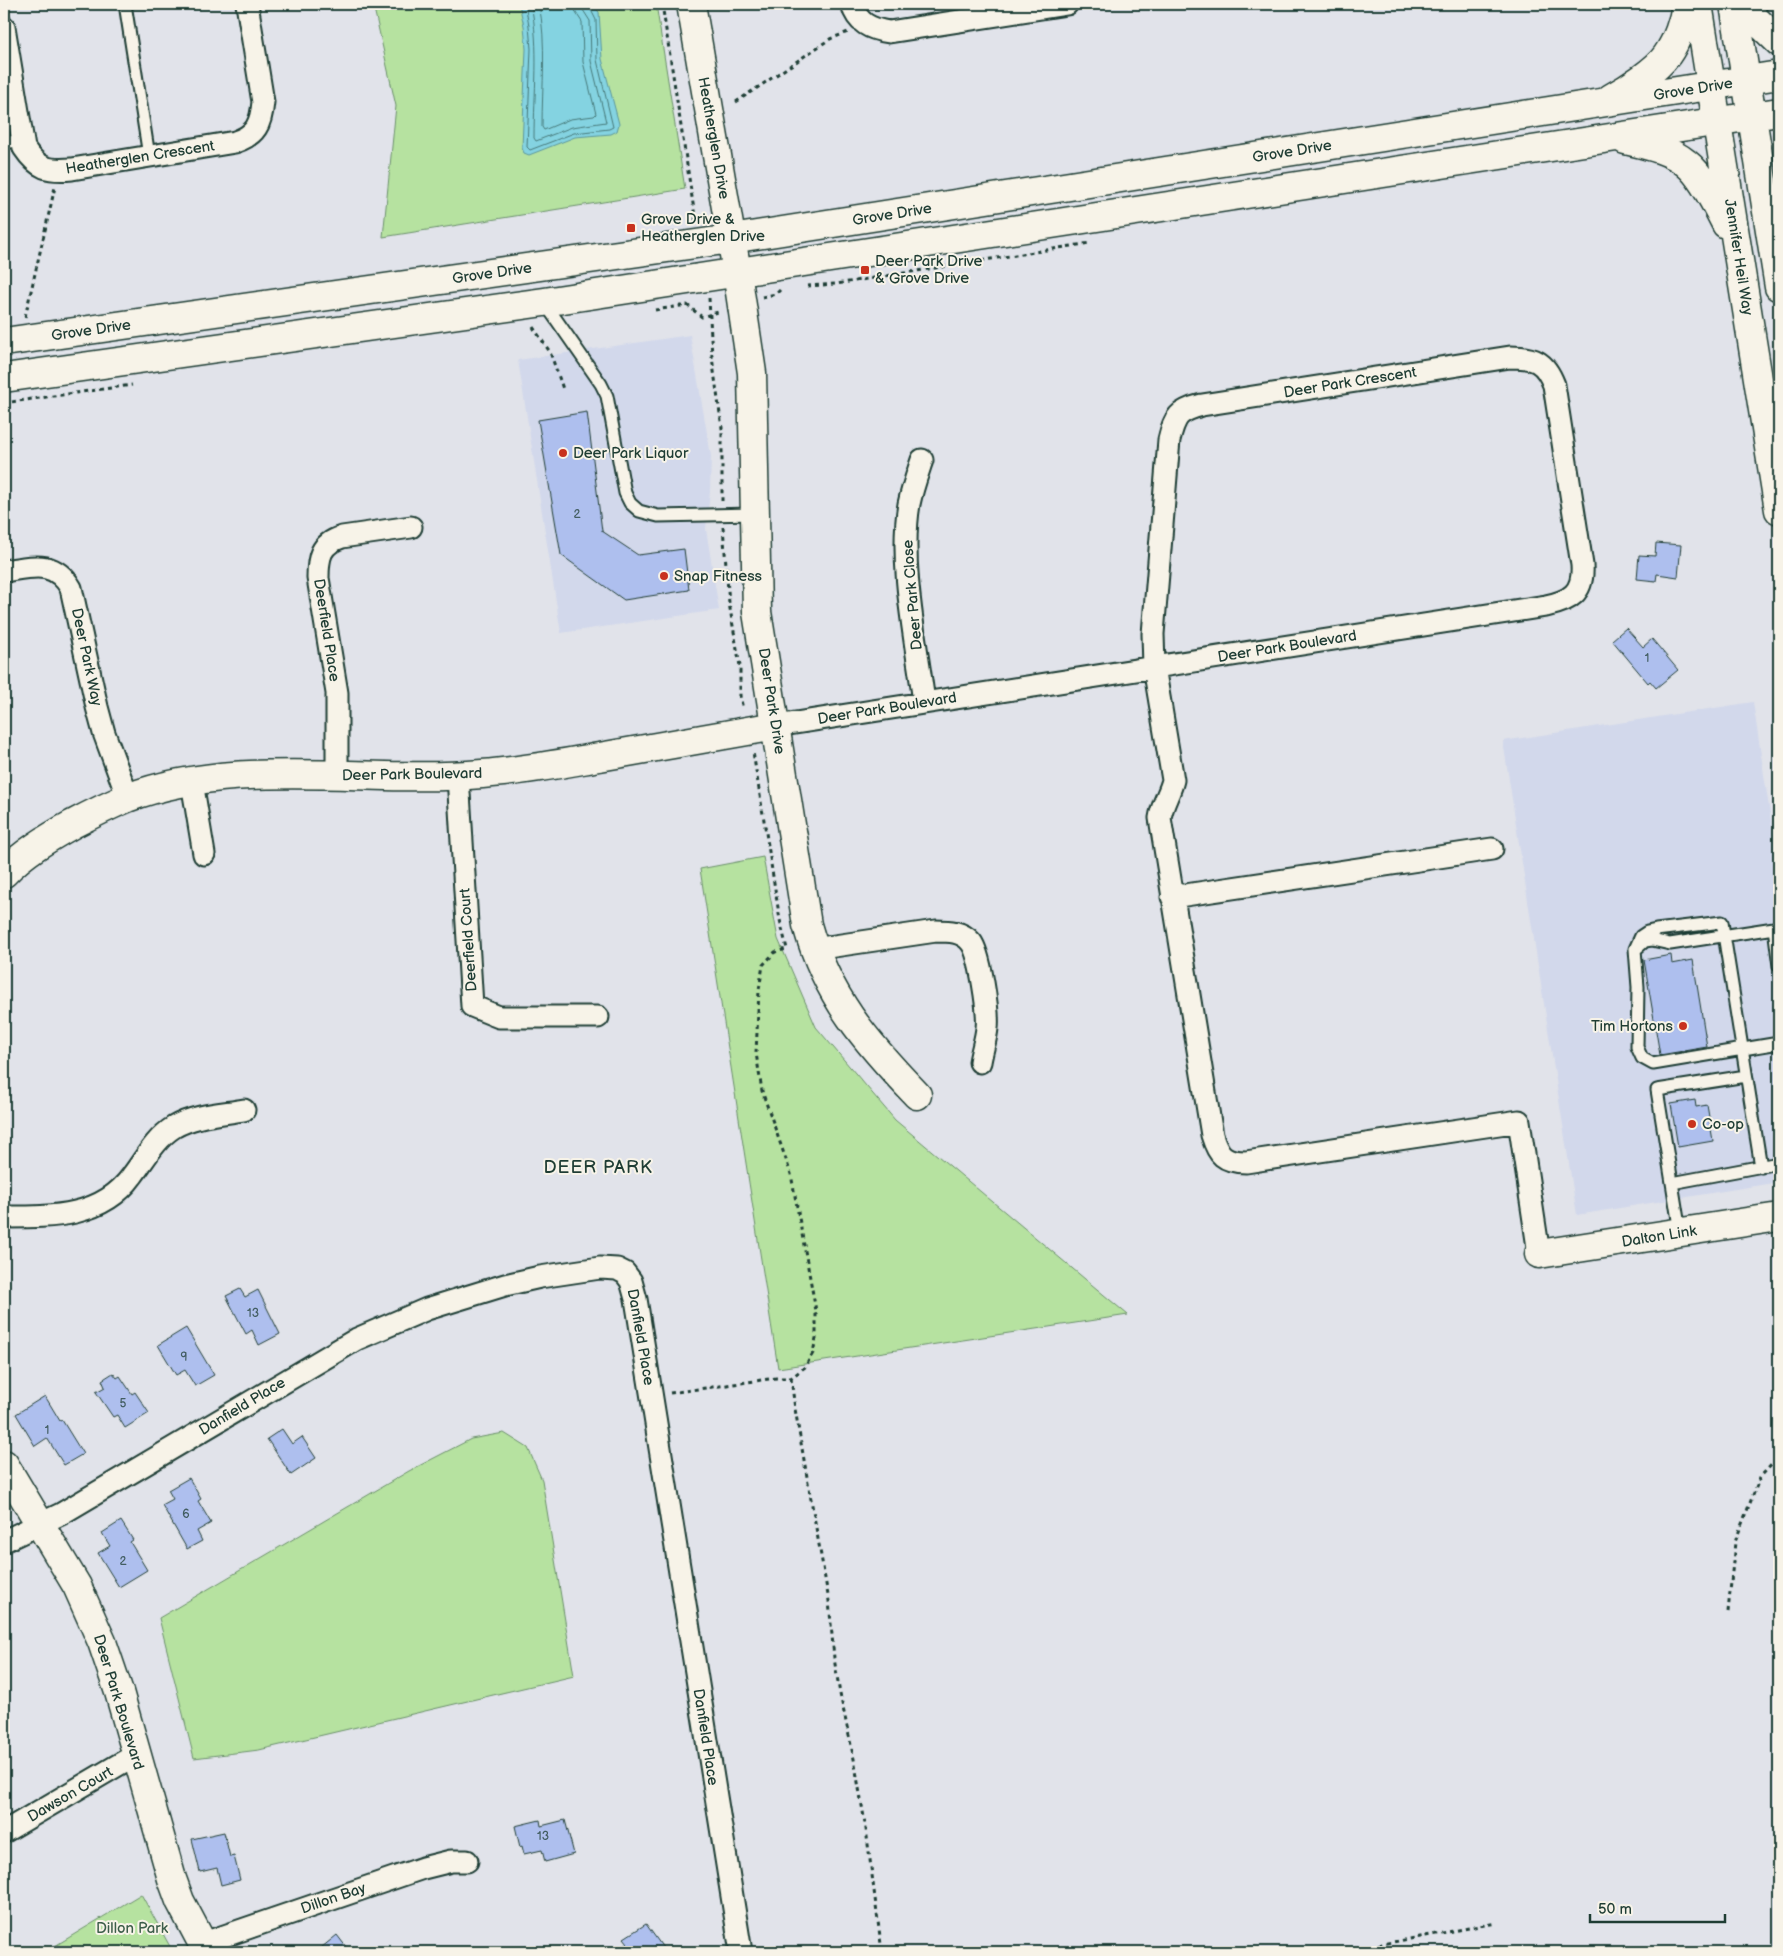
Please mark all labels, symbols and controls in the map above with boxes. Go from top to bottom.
street label: Grove Drive [1652,74,1734,105]
street label: Heatherglen Drive [693,75,734,201]
street label: Heatherglen Crescent [64,136,216,179]
street label: Grove Drive [1251,136,1333,167]
street label: Jennifer Heil Way [1720,198,1757,317]
street label: Grove Drive [851,199,933,230]
place label: Grove Drive & Heatherglen Drive [641,210,765,246]
marker: Grove Drive & Heatherglen Drive [625,222,637,234]
place label: Deer Park Drive & Grove Drive [875,252,982,288]
street label: Grove Drive [451,259,533,288]
marker: Deer Park Drive & Grove Drive [859,264,871,276]
street label: Grove Drive [50,316,132,345]
street label: Deer Park Crescent [1282,363,1418,402]
place label: Deer Park Liquor [573,444,689,463]
marker: Deer Park Liquor [557,447,569,459]
house number: 2 [573,507,581,522]
street label: Deer Park Close [898,539,927,651]
place label: Snap Fitness [674,567,763,586]
marker: Snap Fitness [658,570,670,582]
street label: Deerfield Place [309,577,344,683]
street label: Deer Park Way [67,606,106,708]
street label: Deer Park Boulevard [1216,626,1358,667]
street label: Deer Park Drive [754,647,789,756]
house number: 1 [1645,651,1649,666]
street label: Deer Park Boulevard [816,688,958,729]
street label: Deer Park Boulevard [342,764,482,785]
street label: Deerfield Court [455,887,482,992]
place label: Tim Hortons [1591,1017,1674,1036]
marker: Tim Hortons [1677,1020,1689,1032]
place label: Co-op [1702,1115,1744,1134]
marker: Co-op [1686,1118,1698,1130]
district label: DEER PARK [543,1157,653,1178]
street label: Dalton Link [1620,1221,1699,1252]
street label: Danfield Place [623,1287,658,1387]
house number: 13 [247,1306,259,1321]
house number: 9 [181,1350,188,1365]
street label: Danfield Place [195,1373,289,1440]
house number: 5 [120,1396,127,1411]
house number: 1 [45,1423,49,1438]
house number: 6 [182,1507,190,1522]
house number: 2 [119,1554,127,1569]
street label: Deer Park Boulevard [89,1632,148,1772]
street label: Danfield Place [688,1687,723,1787]
street label: Dawson Court [24,1762,117,1826]
house number: 13 [537,1829,549,1844]
street label: Dillon Bay [298,1878,368,1918]
scale bar [1590,1891,1726,1923]
text: 50 m [1598,1900,1632,1919]
park label: Dillon Park [96,1919,169,1938]

